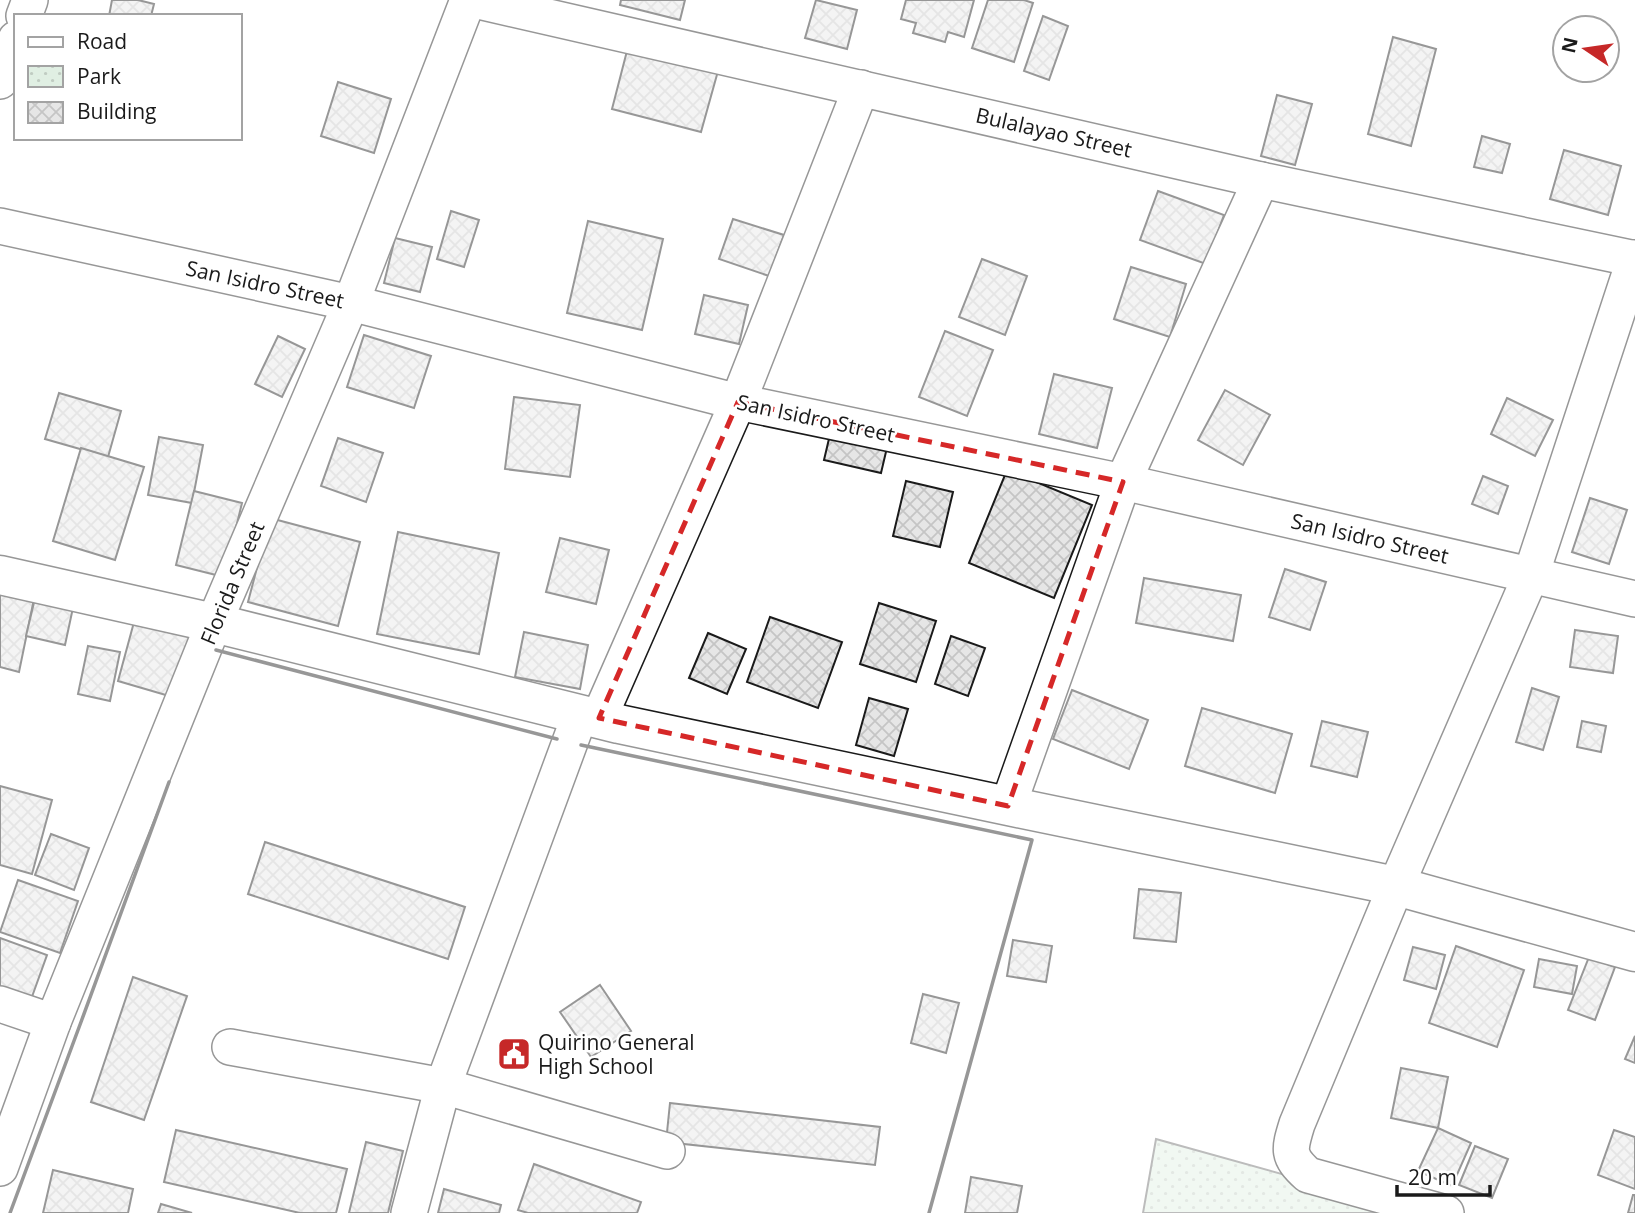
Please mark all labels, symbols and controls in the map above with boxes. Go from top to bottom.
legend [14,14,242,140]
north arrow [1551,14,1621,84]
text: Road [77,27,127,55]
text: N [1555,35,1584,56]
text: Park [77,62,121,90]
text: Building [77,97,156,125]
street label: Bulalayao Street [973,100,1135,164]
street label: San Isidro Street [183,254,347,314]
street label: San Isidro Street [734,388,898,448]
street label: San Isidro Street [1288,506,1452,570]
street label: Florida Street [193,517,271,649]
place label: Quirino General High School [538,1028,695,1080]
public building icon: Quirino General High School [495,1035,533,1073]
scale bar [1397,1154,1490,1198]
text: 20 m [1408,1163,1457,1191]

